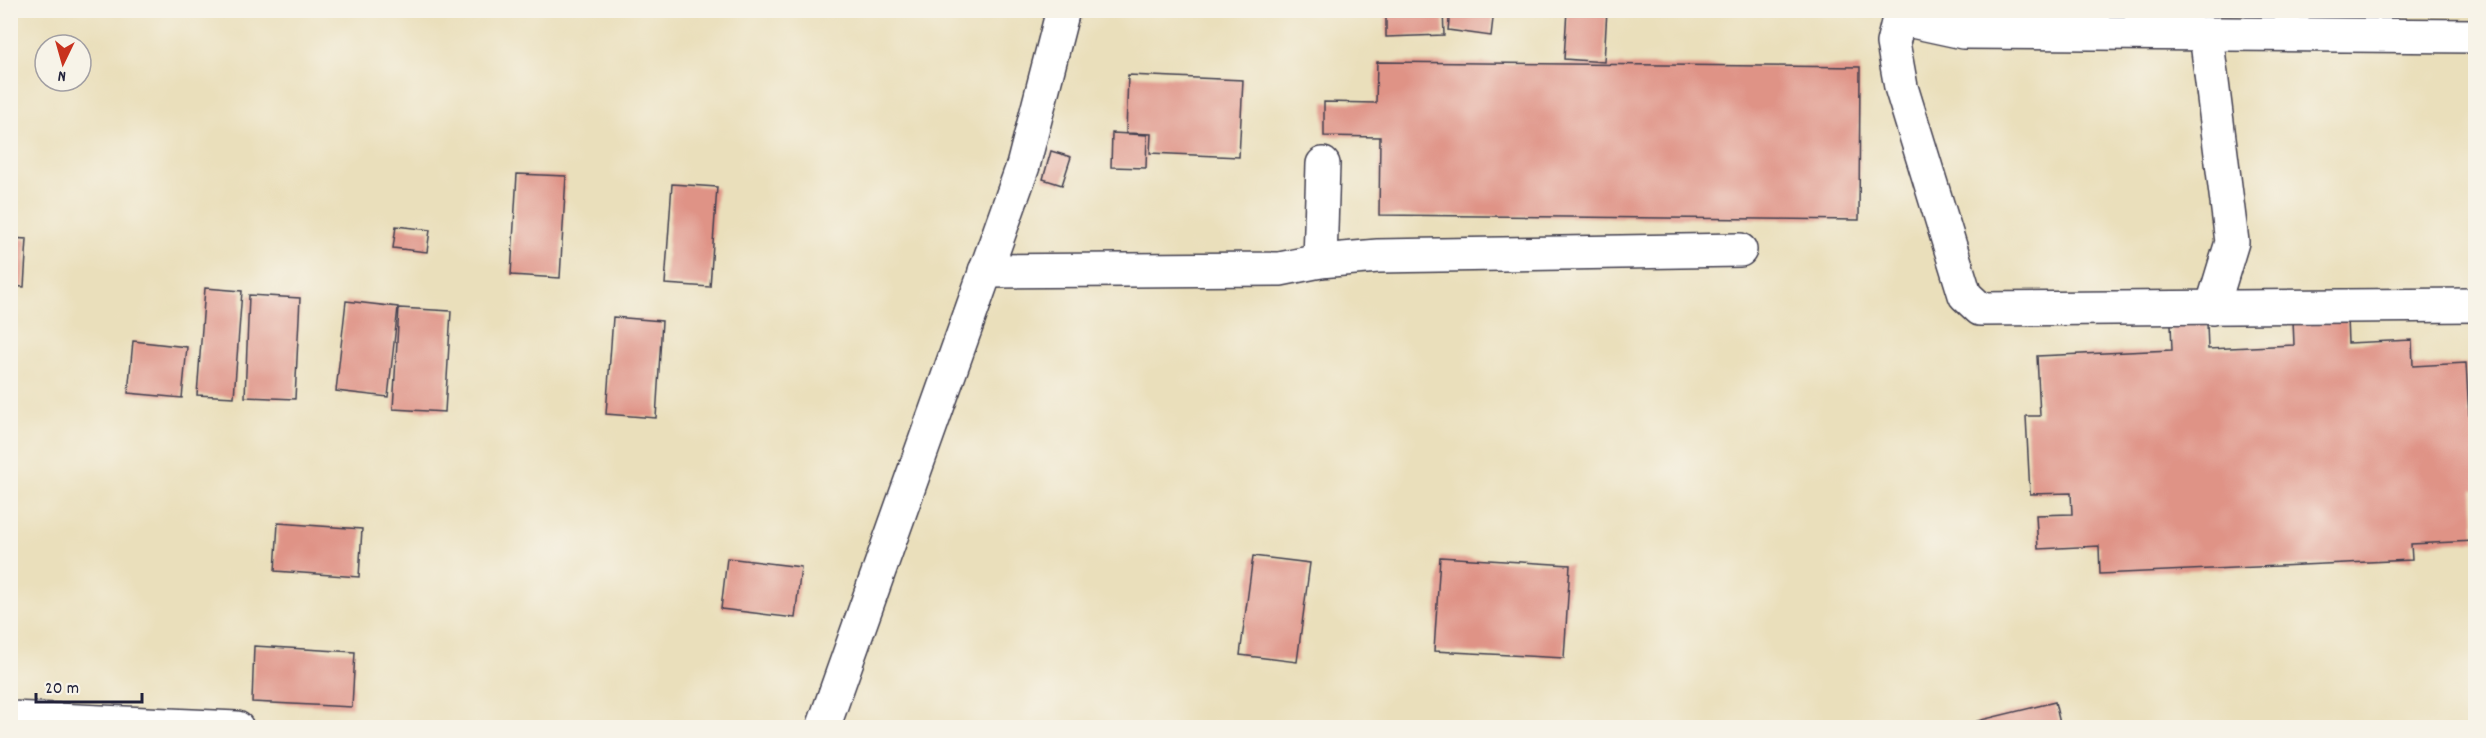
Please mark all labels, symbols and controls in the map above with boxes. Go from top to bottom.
north arrow [33,33,93,93]
text: N [57,64,67,87]
scale bar [36,666,142,704]
text: 20 m [45,677,79,702]

